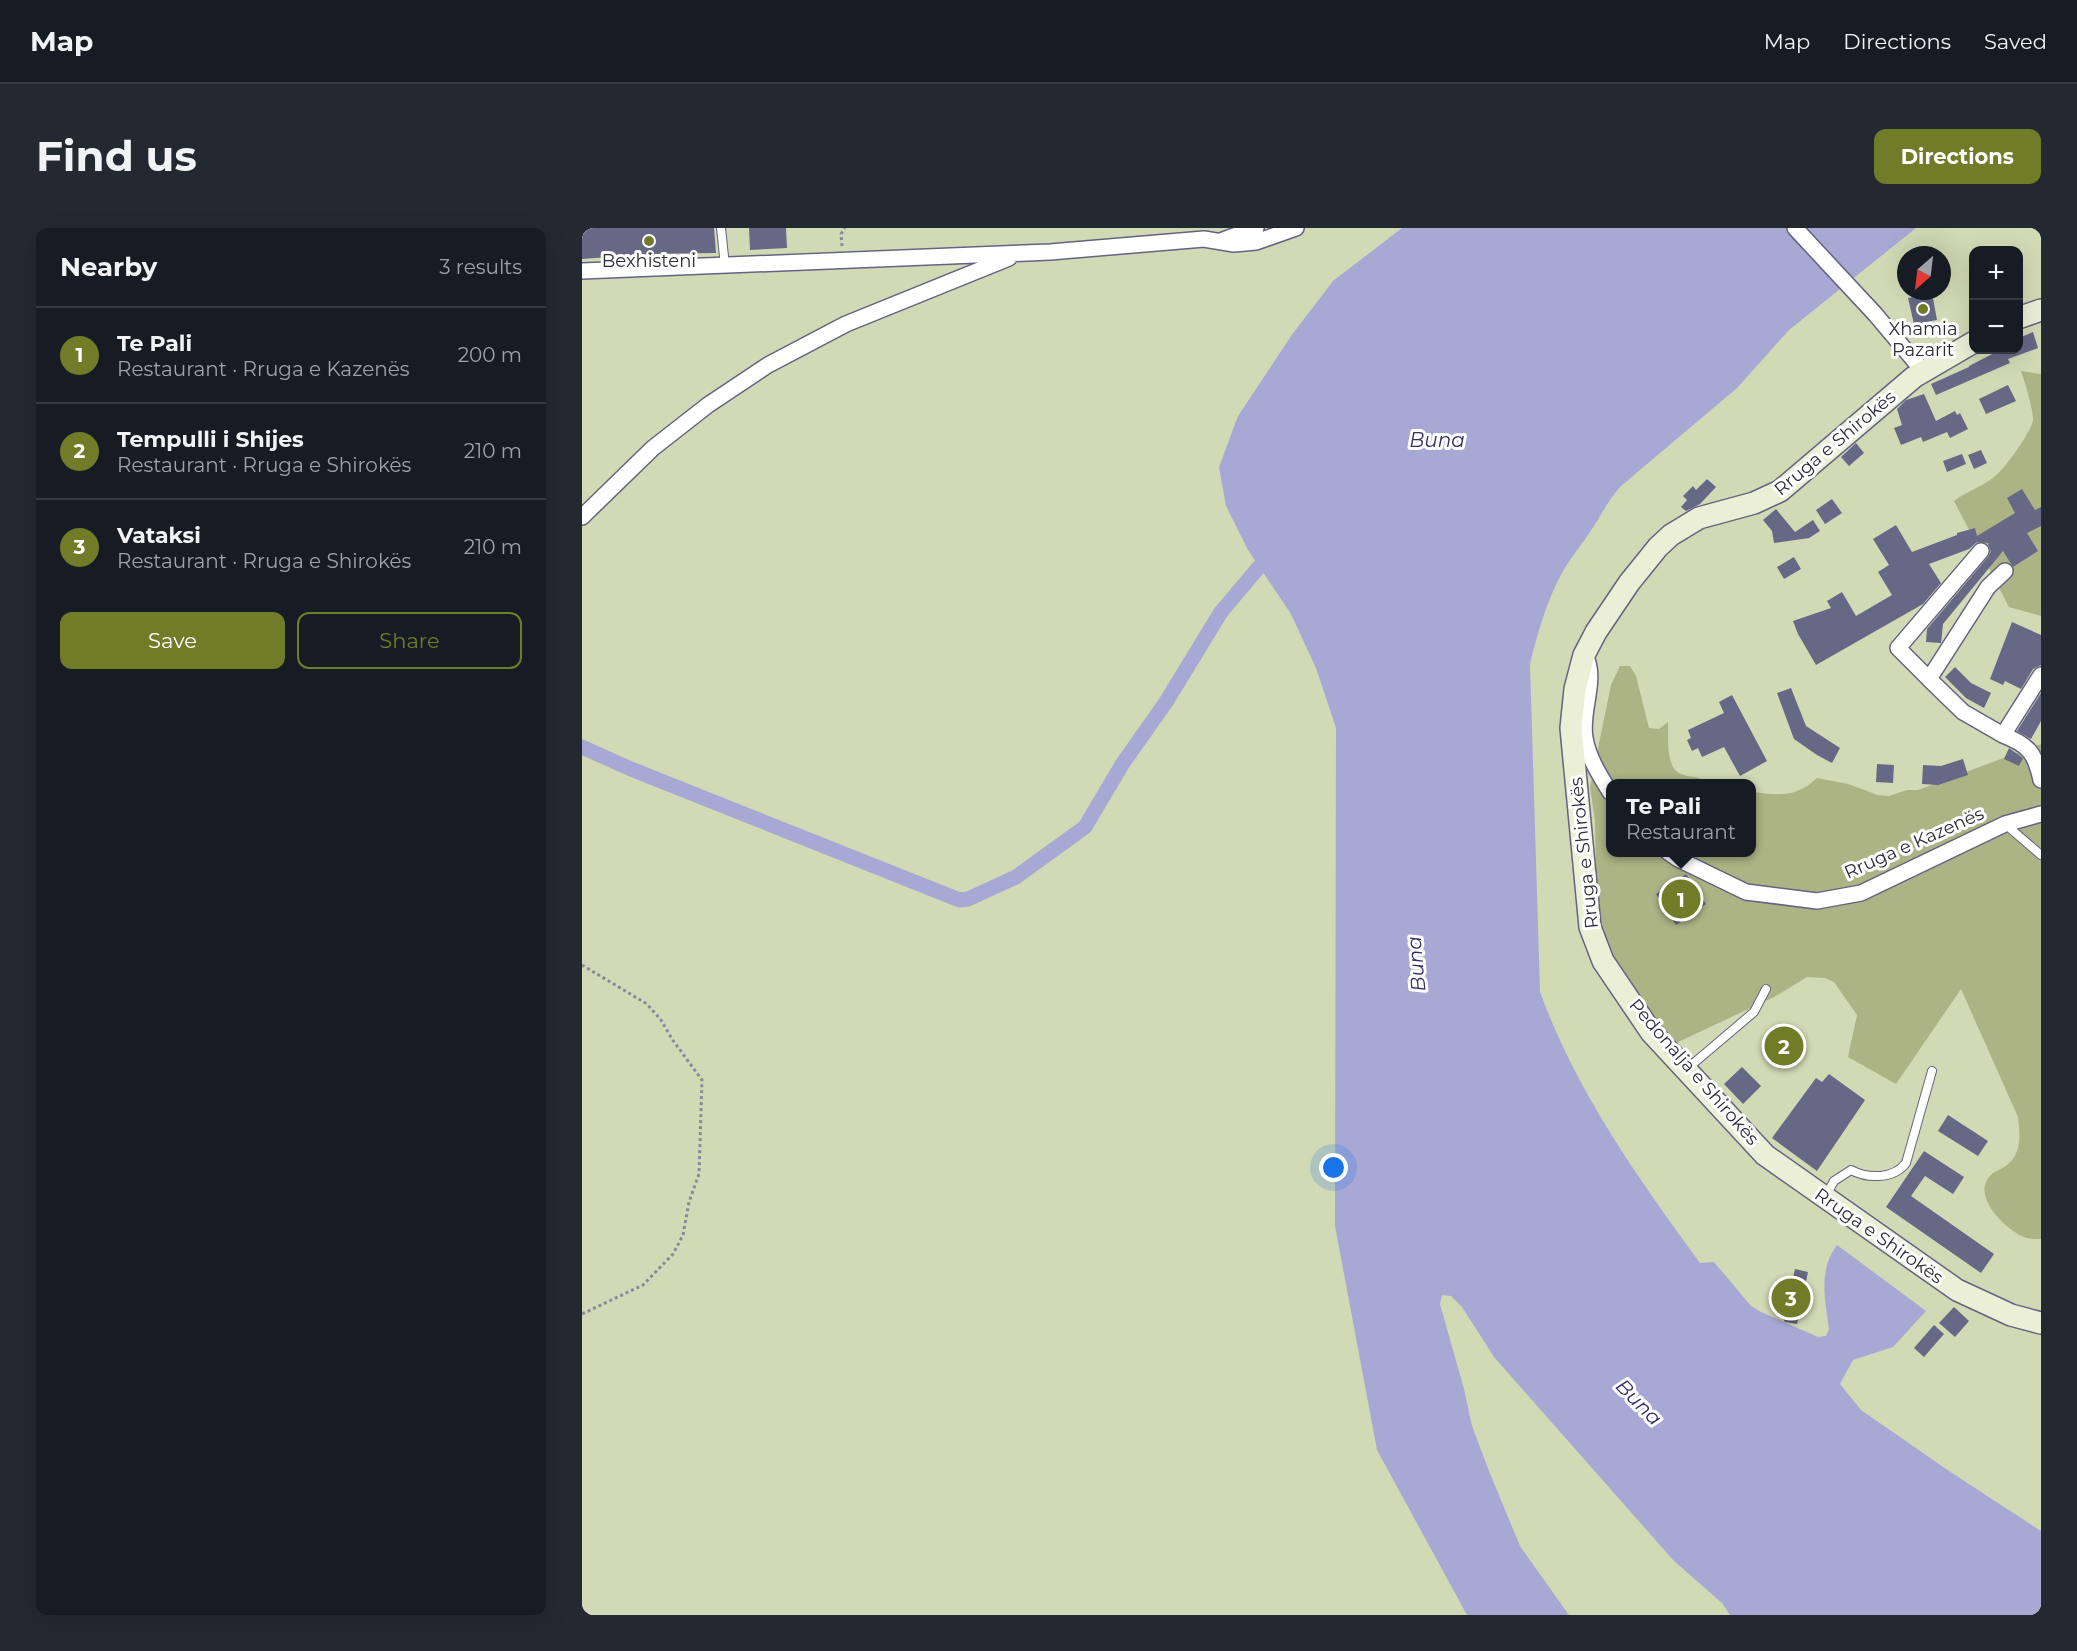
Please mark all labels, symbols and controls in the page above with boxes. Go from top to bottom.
text: Map [30,24,93,58]
text: Map [1764,29,1810,54]
text: Directions [1843,29,1951,54]
text: Saved [1984,29,2047,54]
button: Directions [1874,129,2041,184]
text: Find us [36,130,197,182]
marker: Bexhisteni [642,234,656,248]
north arrow [1897,246,1951,300]
map controls [1969,246,2023,354]
button: + [1969,246,2023,300]
place label: Bexhisteni [602,250,696,272]
text: Nearby [60,251,157,283]
text: 3 results [439,255,522,279]
button: − [1969,300,2023,354]
marker: Xhamia Pazarit [1916,302,1930,316]
place label: Xhamia Pazarit [1888,318,1958,361]
text: Te Pali [117,330,192,357]
text: 1 [76,343,83,367]
text: 200 m [458,343,522,367]
text: Restaurant · Rruga e Kazenës [117,357,410,381]
street label: Rruga e Shirokës [1770,386,1900,500]
text: Tempulli i Shijes [117,426,304,453]
water label: Buna [1409,428,1465,452]
text: 2 [74,439,85,463]
text: 210 m [464,439,522,463]
text: Restaurant · Rruga e Shirokës [117,453,411,477]
text: Vataksi [117,522,201,549]
text: 3 [74,535,85,559]
text: 210 m [464,535,522,559]
text: Restaurant · Rruga e Shirokës [117,549,411,573]
button: Save [60,612,285,669]
button: Share [297,612,522,669]
street label: Rruga e Shirokës [1565,776,1603,930]
popup [1606,779,1756,857]
text: Te Pali [1626,793,1701,820]
street label: Rruga e Kazenës [1841,802,1987,884]
text: Restaurant [1626,820,1736,844]
pin: 1 [1662,876,1700,922]
water label: Buna [1402,935,1430,993]
street label: Pedonalja e Shirokës [1624,994,1764,1150]
pin: 2 [1764,1024,1804,1068]
your location [1319,1153,1348,1182]
street label: Rruga e Shirokës [1810,1183,1948,1289]
pin: 3 [1772,1276,1810,1320]
water label: Buna [1611,1374,1667,1430]

